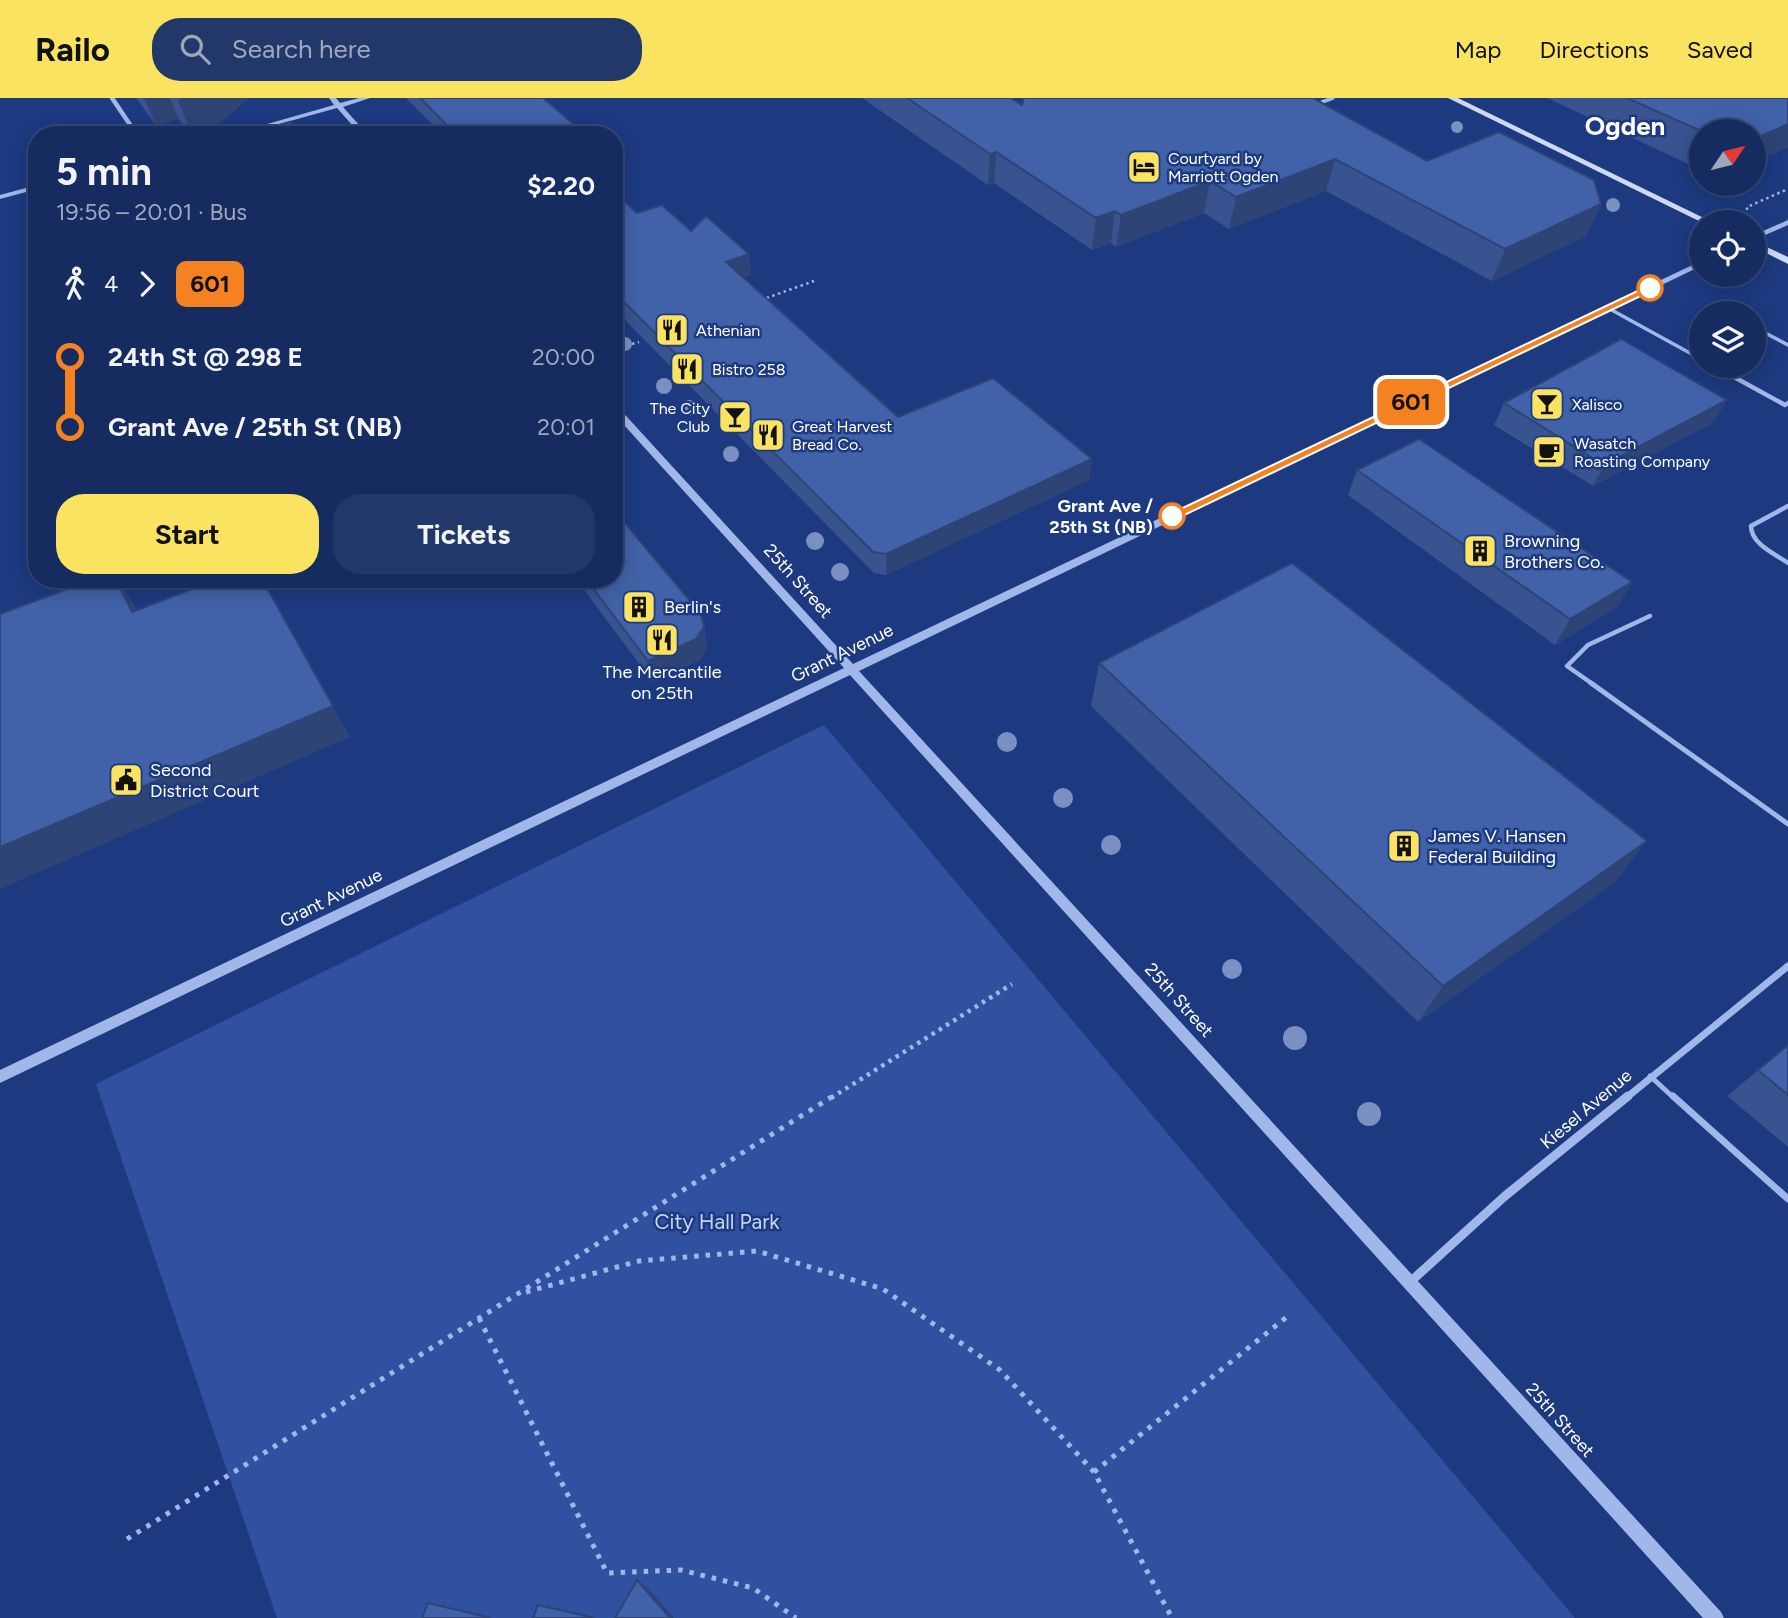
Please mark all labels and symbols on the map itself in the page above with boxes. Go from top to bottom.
district label: Ogden [1585,110,1665,142]
north arrow [1689,119,1766,196]
hotel icon: Courtyard by Marriott Ogden [1125,148,1163,186]
place label: Courtyard by Marriott Ogden [1168,149,1278,186]
unlabelled marker [1637,275,1663,301]
restaurant icon: Athenian [653,311,691,349]
place label: Athenian [696,321,760,340]
restaurant icon: Bistro 258 [668,350,706,388]
place label: Bistro 258 [712,360,786,379]
line badge: 601 [1371,379,1451,425]
bar icon: Xalisco [1528,385,1566,423]
place label: Xalisco [1572,395,1622,414]
bar icon: The City Club [716,398,754,436]
place label: The City Club [650,399,711,436]
restaurant icon: Great Harvest Bread Co. [749,416,787,454]
place label: Great Harvest Bread Co. [792,417,892,454]
cafe icon: Wasatch Roasting Company [1530,433,1568,471]
place label: Wasatch Roasting Company [1574,434,1711,471]
place label: Grant Ave / 25th St (NB) [1049,495,1153,538]
marker: Grant Ave / 25th St (NB) [1159,503,1185,529]
place label: Browning Brothers Co. [1504,530,1604,573]
building icon: Browning Brothers Co. [1461,532,1499,570]
street label: 25th Street [759,539,837,623]
building icon: Berlin's [620,588,658,626]
place label: Berlin's [664,596,721,618]
street label: Grant Avenue [787,619,897,687]
restaurant icon: The Mercantile on 25th [643,621,681,659]
place label: The Mercantile on 25th [602,661,722,704]
place label: Second District Court [150,759,260,802]
public building icon: Second District Court [107,761,145,799]
place label: James V. Hansen Federal Building [1428,825,1566,868]
building icon: James V. Hansen Federal Building [1385,827,1423,865]
street label: Grant Avenue [276,864,386,932]
street label: 25th Street [1140,958,1218,1042]
street label: Kiesel Avenue [1536,1064,1636,1154]
park label: City Hall Park [654,1209,780,1234]
street label: 25th Street [1521,1378,1599,1462]

